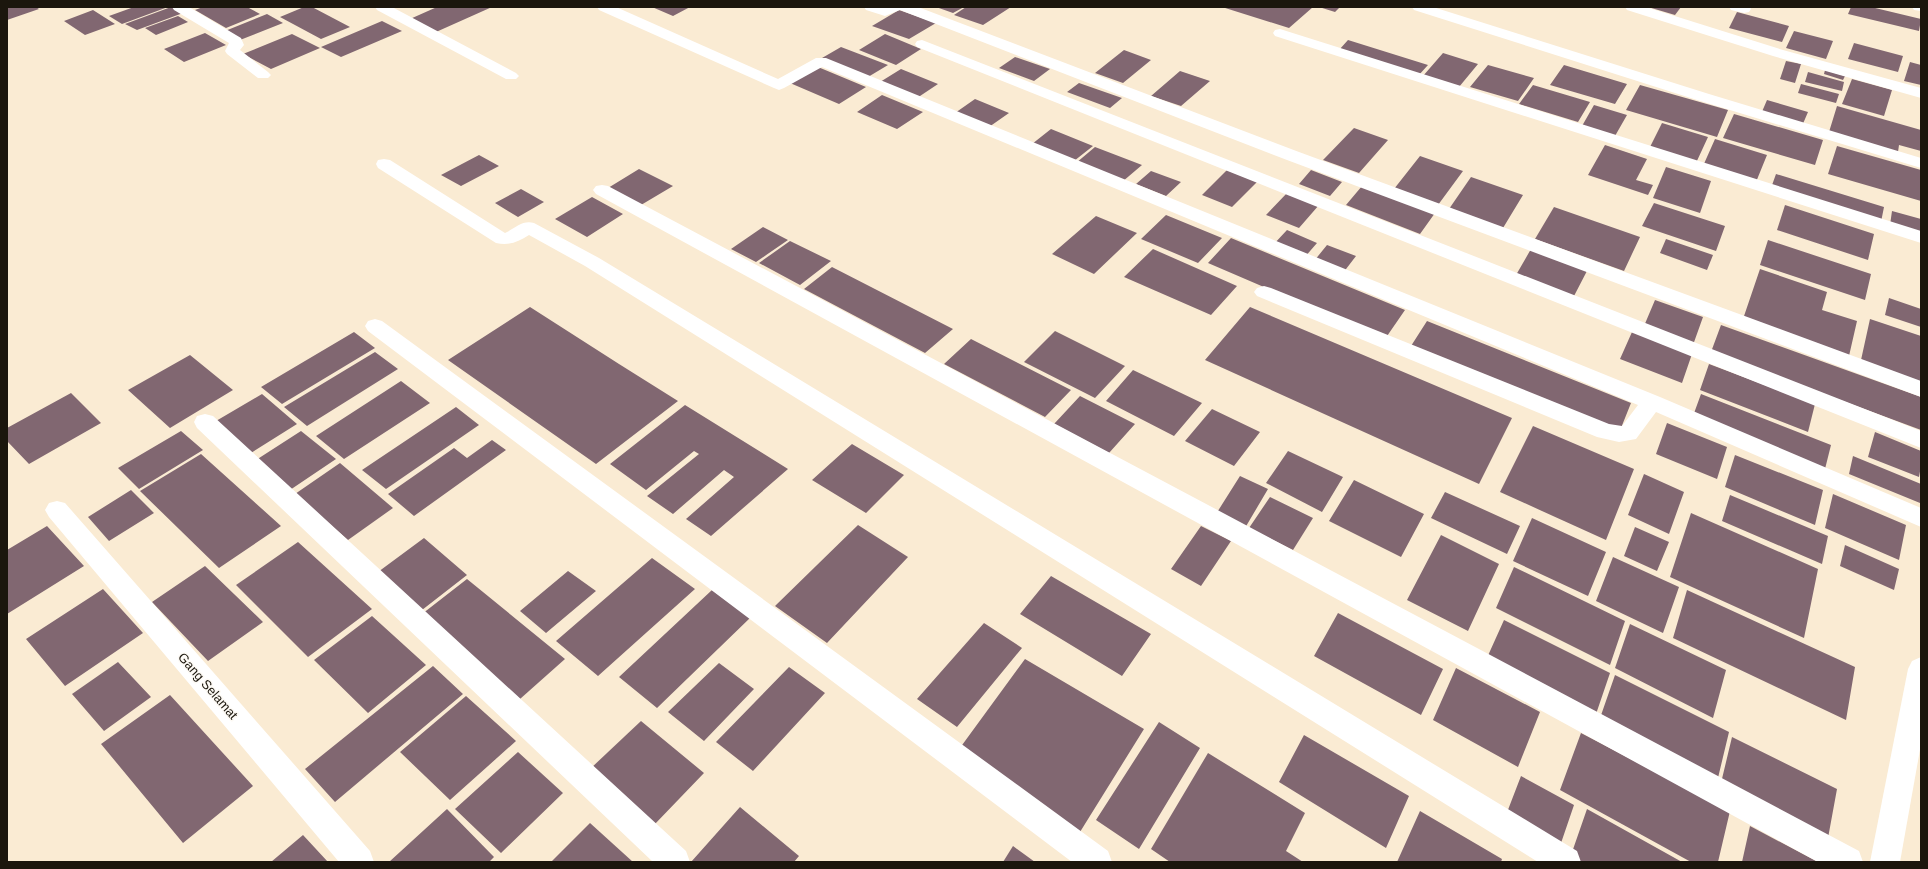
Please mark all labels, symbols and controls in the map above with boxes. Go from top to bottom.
street label: Gang Selamat [175,650,241,723]

